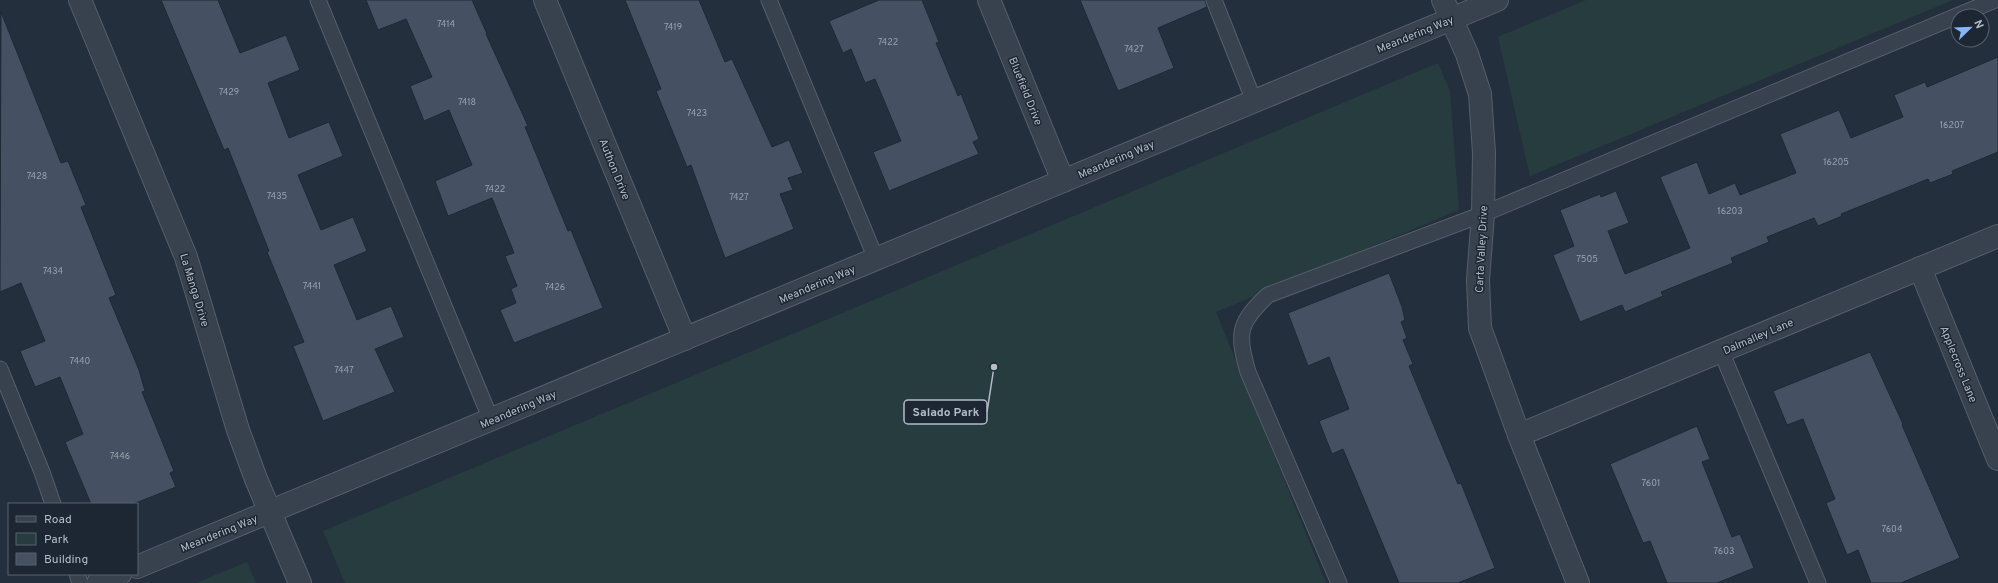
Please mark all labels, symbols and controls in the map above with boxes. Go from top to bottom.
north arrow [1950,8,1990,48]
street label: Meandering Way [1375,13,1456,57]
text: N [1970,18,1986,31]
house number: 7414 [437,19,455,30]
house number: 7419 [664,22,682,33]
house number: 7422 [878,37,898,48]
house number: 7427 [1124,44,1144,55]
street label: Bluefield Drive [1005,55,1045,127]
house number: 7429 [219,87,239,98]
house number: 7418 [458,97,476,108]
house number: 7423 [687,108,707,119]
house number: 16207 [1940,120,1965,131]
street label: Authon Drive [595,137,633,202]
street label: Meandering Way [1076,137,1157,182]
house number: 16205 [1823,157,1849,168]
house number: 7428 [27,171,47,182]
house number: 7422 [485,184,505,195]
house number: 7435 [267,191,287,202]
house number: 7427 [729,192,749,203]
street label: Carta Valley Drive [1473,205,1491,293]
house number: 16203 [1717,206,1743,217]
street label: La Manga Drive [176,252,212,329]
house number: 7505 [1576,254,1598,265]
street label: Meandering Way [777,262,858,307]
house number: 7434 [43,266,64,277]
house number: 7441 [303,281,321,292]
house number: 7426 [545,282,565,293]
street label: Dalmalley Lane [1721,316,1796,358]
street label: Applecross Lane [1936,324,1980,405]
house number: 7440 [70,356,91,367]
house number: 7447 [334,365,354,376]
street label: Meandering Way [478,387,559,432]
callout: Salado Park [904,400,987,424]
text: Salado Park [913,405,980,421]
house number: 7446 [110,451,130,462]
house number: 7601 [1642,478,1660,489]
legend [8,503,138,575]
text: Road [44,512,72,528]
street label: Meandering Way [179,512,260,556]
house number: 7604 [1882,524,1903,535]
text: Park [44,532,69,548]
house number: 7603 [1714,546,1734,557]
text: Building [44,552,88,568]

